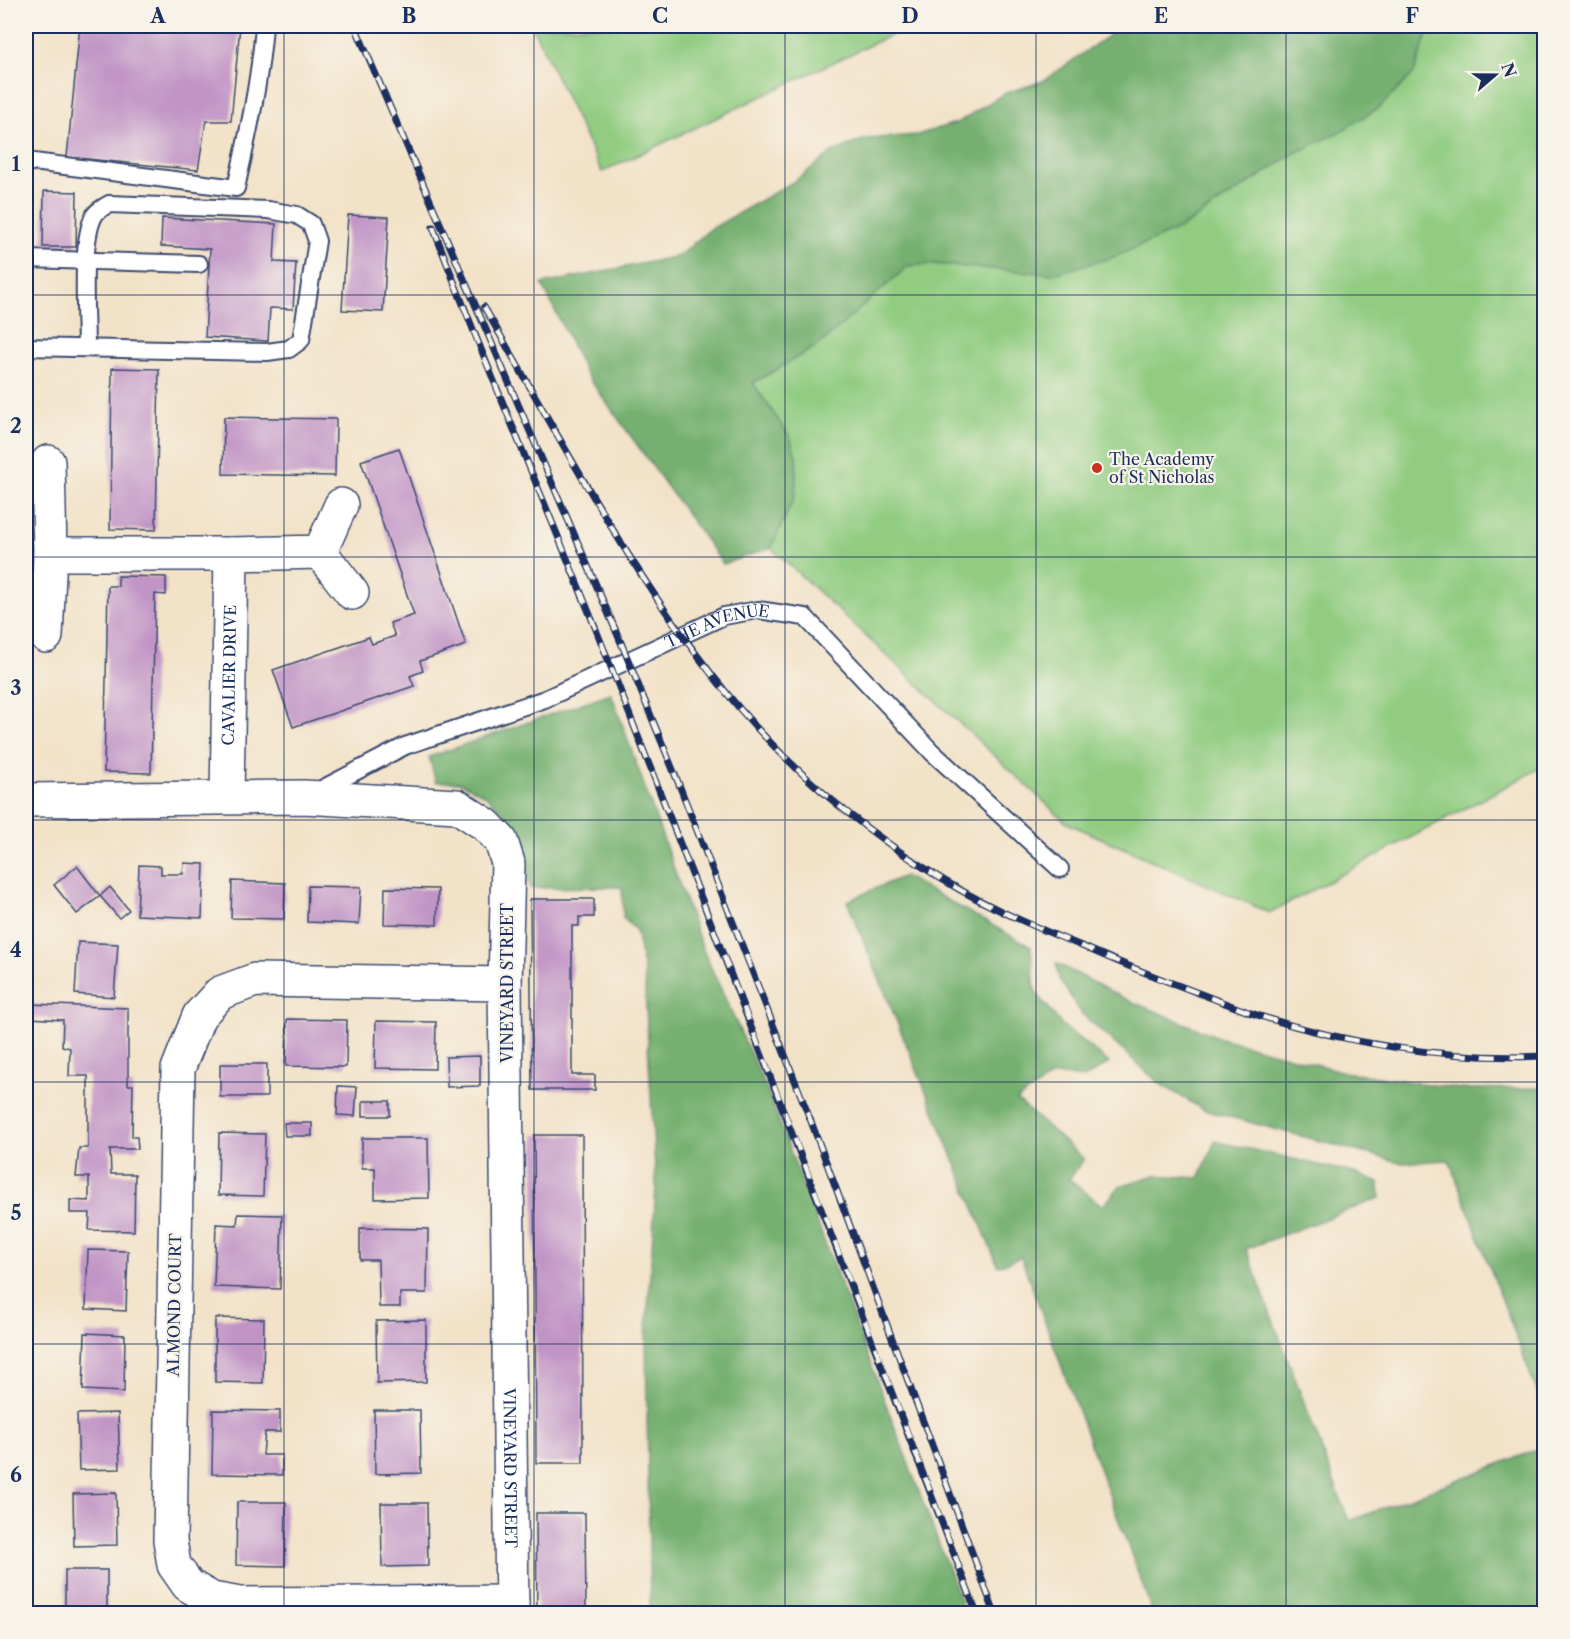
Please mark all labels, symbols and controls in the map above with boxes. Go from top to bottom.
text: A [149,4,166,28]
text: B [402,4,417,28]
text: C [652,4,668,28]
text: D [901,4,919,28]
text: E [1154,4,1168,28]
text: F [1405,4,1419,28]
north arrow [1465,45,1525,105]
text: N [1497,60,1521,80]
text: 1 [12,152,21,176]
text: 2 [10,414,22,438]
place label: The Academy of St Nicholas [1109,449,1215,487]
marker: The Academy of St Nicholas [1090,461,1104,475]
street label: THE AVENUE [662,600,771,652]
street label: CAVALIER DRIVE [218,604,240,746]
text: 3 [10,676,22,700]
street label: VINEYARD STREET [497,903,517,1064]
text: 4 [10,938,22,962]
text: 5 [10,1201,22,1225]
street label: ALMOND COURT [163,1233,185,1378]
street label: VINEYARD STREET [499,1387,521,1548]
text: 6 [10,1463,22,1487]

